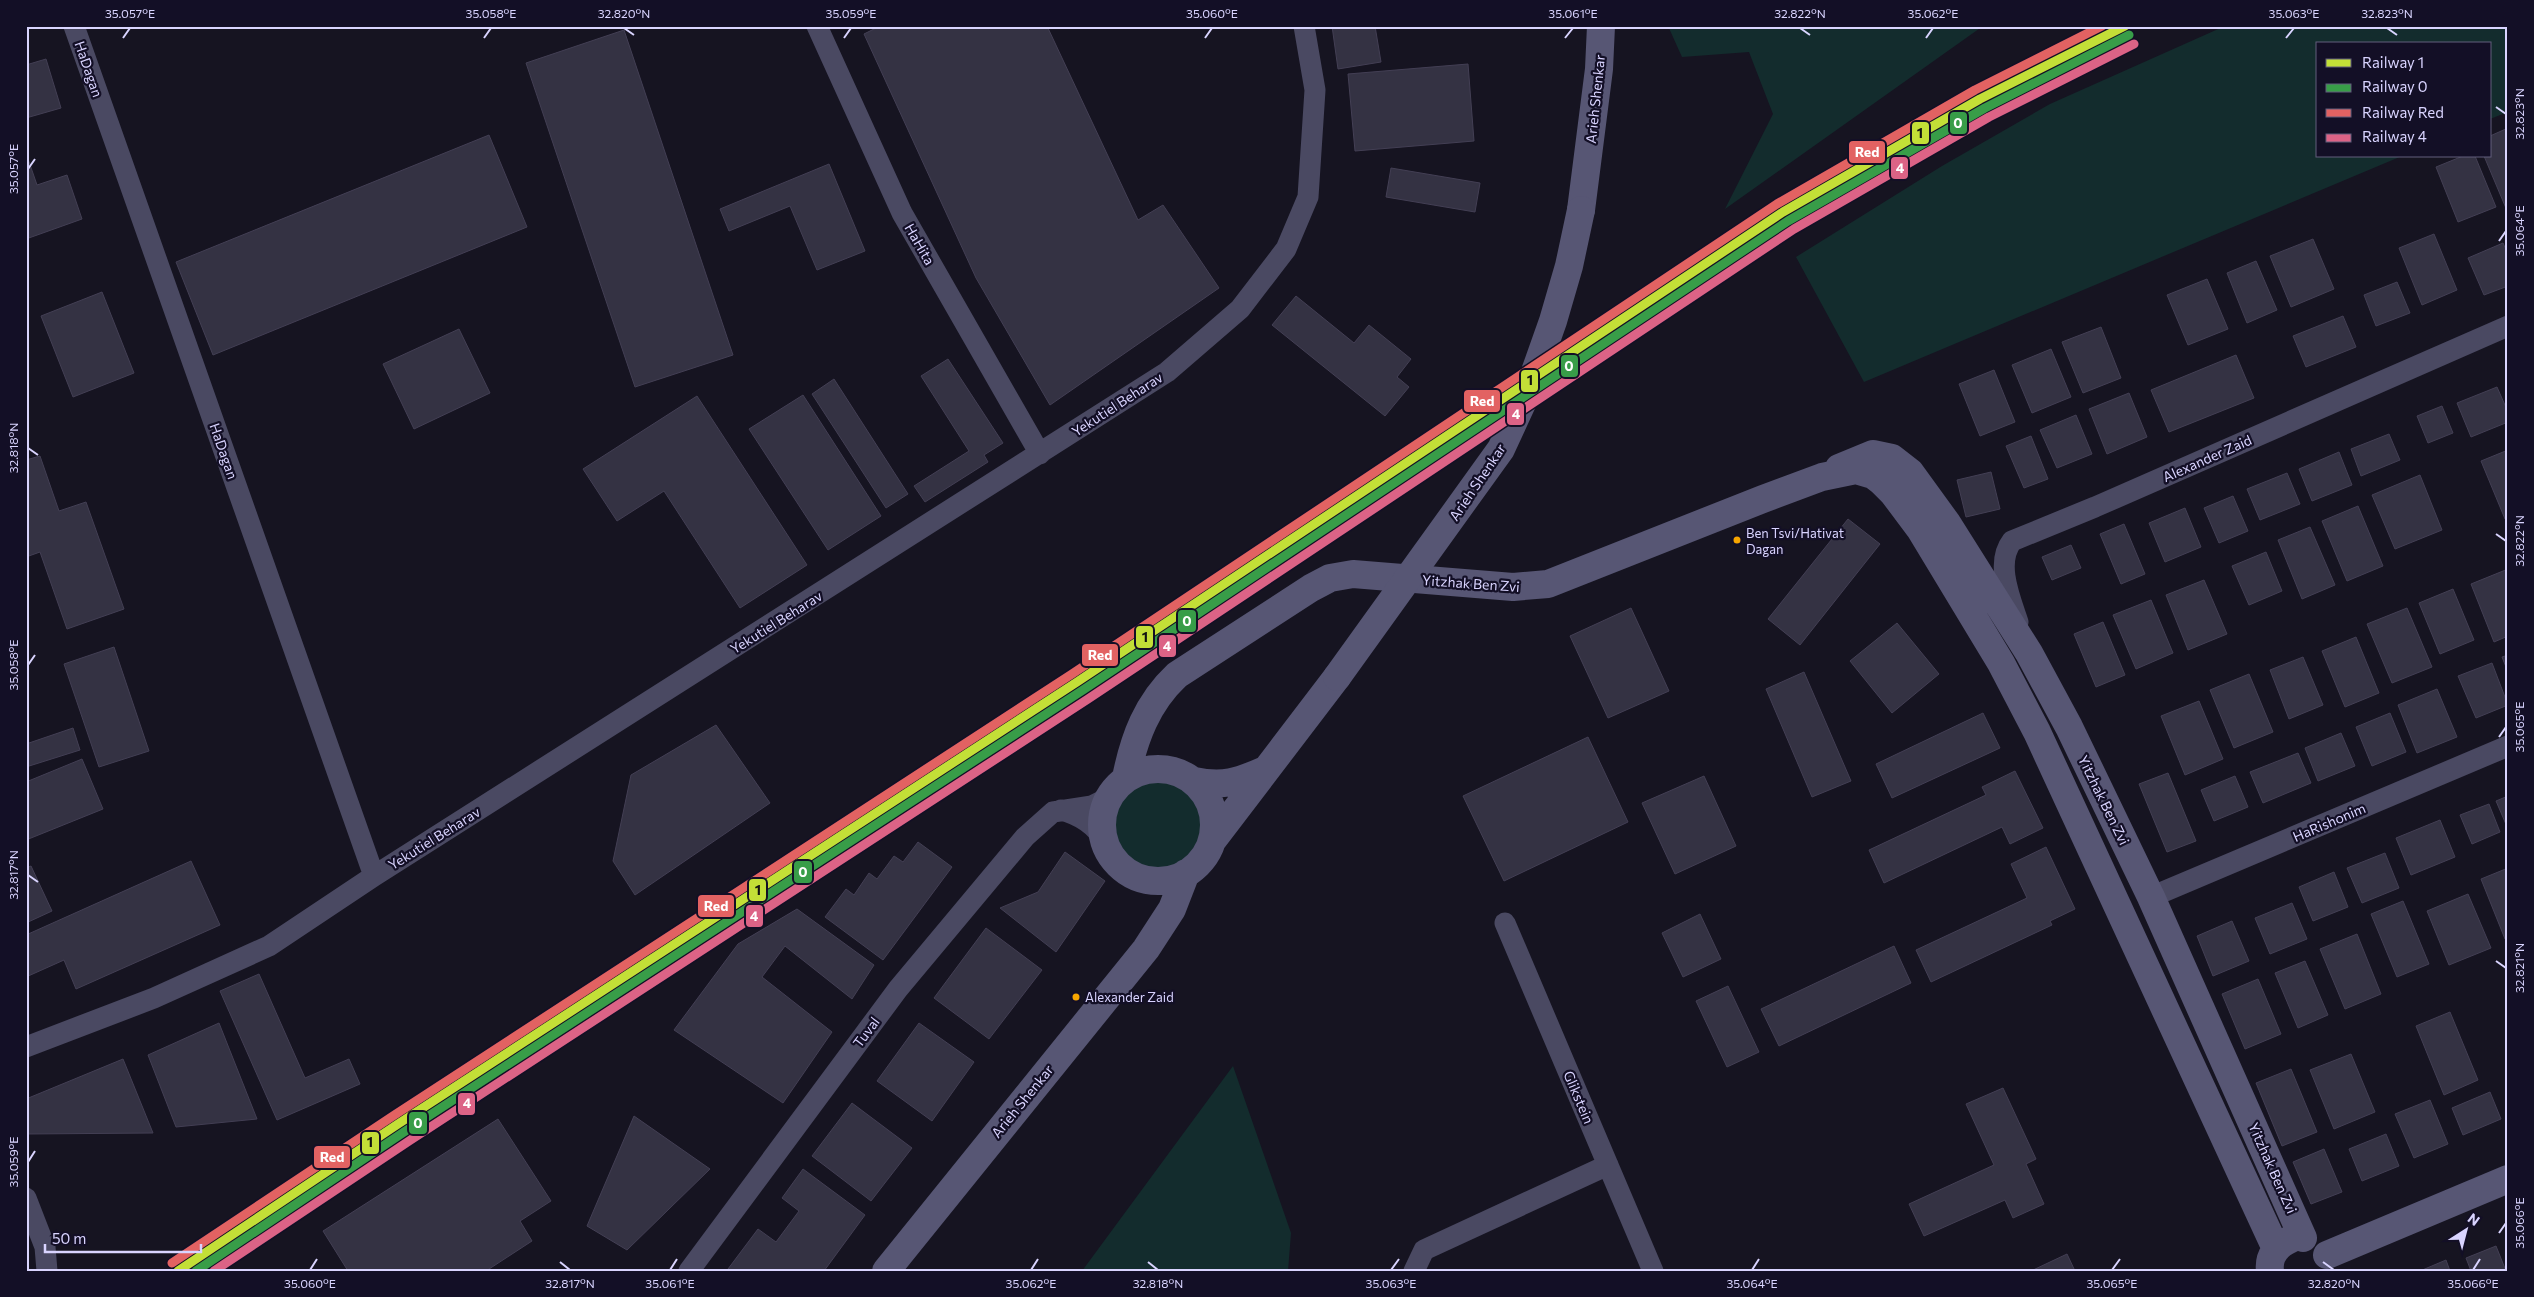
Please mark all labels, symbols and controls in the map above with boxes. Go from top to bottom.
text: 35.057°E [105,6,155,20]
text: 35.058°E [466,6,516,20]
text: 32.820°N [598,6,650,20]
text: 35.059°E [826,6,876,20]
text: 35.060°E [1186,6,1238,20]
text: 35.061°E [1548,6,1598,20]
text: 32.822°N [1774,6,1826,20]
text: 35.062°E [1908,6,1958,20]
text: 35.063°E [2269,6,2319,20]
text: 32.823°N [2361,6,2413,20]
street label: HaDagan [71,39,107,99]
legend [2316,42,2492,158]
street label: Arieh Shenkar [1582,53,1608,144]
text: Railway 1 [2362,53,2424,71]
text: Railway 0 [2362,77,2427,95]
text: 32.823°N [2512,88,2526,140]
text: Railway Red [2362,103,2444,121]
line badge: 0 [1949,111,1968,135]
text: 0 [1953,114,1963,131]
line badge: 1 [1911,121,1930,145]
text: 1 [1917,124,1923,141]
text: Railway 4 [2362,127,2427,145]
line badge: Red [1848,140,1886,164]
text: Red [1855,143,1879,160]
text: 35.057°E [6,144,20,194]
line badge: 4 [1890,156,1909,180]
text: 4 [1896,159,1905,176]
text: 35.064°E [2512,205,2526,257]
street label: HaHita [901,220,939,268]
line badge: 0 [1560,354,1579,378]
text: 0 [1564,357,1574,374]
street label: Yekutiel Beharav [1068,368,1166,440]
line badge: 1 [1520,369,1539,393]
text: 1 [1527,371,1533,388]
line badge: Red [1463,389,1501,413]
text: Red [1470,392,1494,409]
line badge: 4 [1506,402,1525,426]
text: 4 [1512,405,1521,422]
street label: HaDagan [206,421,242,481]
text: 32.818°N [6,423,20,473]
street label: Alexander Zaid [2160,431,2254,485]
street label: Arieh Shenkar [1445,440,1509,524]
text: 32.822°N [2512,515,2526,567]
place label: Ben Tsvi/Hativat Dagan [1746,525,1844,557]
marker: Ben Tsvi/Hativat Dagan [1732,535,1742,545]
street label: Yitzhak Ben Zvi [1422,571,1520,595]
street label: Yekutiel Beharav [727,587,825,657]
line badge: 0 [1177,609,1197,633]
text: 0 [1182,612,1192,629]
line badge: 1 [1135,625,1154,649]
text: 1 [1142,628,1148,645]
line badge: 4 [1158,634,1177,658]
text: 4 [1163,637,1172,654]
text: 35.058°E [6,640,20,690]
line badge: Red [1081,643,1119,667]
text: Red [1088,646,1112,663]
text: 35.065°E [2512,702,2526,752]
street label: Yitzhak Ben Zvi [2075,752,2133,848]
street label: HaRishonim [2290,799,2368,845]
street label: Yekutiel Beharav [385,803,483,873]
text: 32.817°N [6,850,20,900]
line badge: 0 [793,860,813,884]
text: 0 [798,863,808,880]
line badge: 1 [748,878,767,902]
text: 1 [755,881,761,898]
line badge: Red [697,894,735,918]
text: Red [704,897,728,914]
line badge: 4 [745,904,764,928]
text: 4 [750,907,759,924]
text: 32.821°N [2512,943,2526,993]
place label: Alexander Zaid [1085,989,1174,1005]
marker: Alexander Zaid [1071,992,1081,1002]
street label: Tuval [849,1013,883,1051]
street label: Arieh Shenkar [987,1061,1057,1141]
street label: Glikstein [1560,1068,1598,1126]
line badge: 4 [457,1092,476,1116]
text: 4 [463,1094,472,1111]
line badge: 0 [408,1111,428,1135]
text: 0 [413,1114,423,1131]
street label: Yitzhak Ben Zvi [2245,1120,2301,1216]
line badge: 1 [361,1131,380,1155]
text: 1 [367,1133,373,1150]
text: 35.059°E [6,1137,20,1187]
line badge: Red [313,1145,351,1169]
text: Red [320,1148,344,1165]
text: 35.066°E [2512,1197,2526,1249]
north arrow [2442,1204,2492,1254]
text: N [2465,1209,2483,1229]
scale bar [45,1222,201,1254]
text: 50 m [52,1229,86,1247]
text: 35.060°E [284,1276,336,1290]
text: 32.817°N [545,1276,595,1290]
text: 35.061°E [645,1276,695,1290]
text: 35.062°E [1006,1276,1056,1290]
text: 32.818°N [1133,1276,1183,1290]
text: 35.063°E [1366,1276,1416,1290]
text: 35.064°E [1726,1276,1778,1290]
text: 35.065°E [2087,1276,2137,1290]
text: 32.820°N [2308,1276,2360,1290]
text: 35.066°E [2447,1276,2499,1290]

